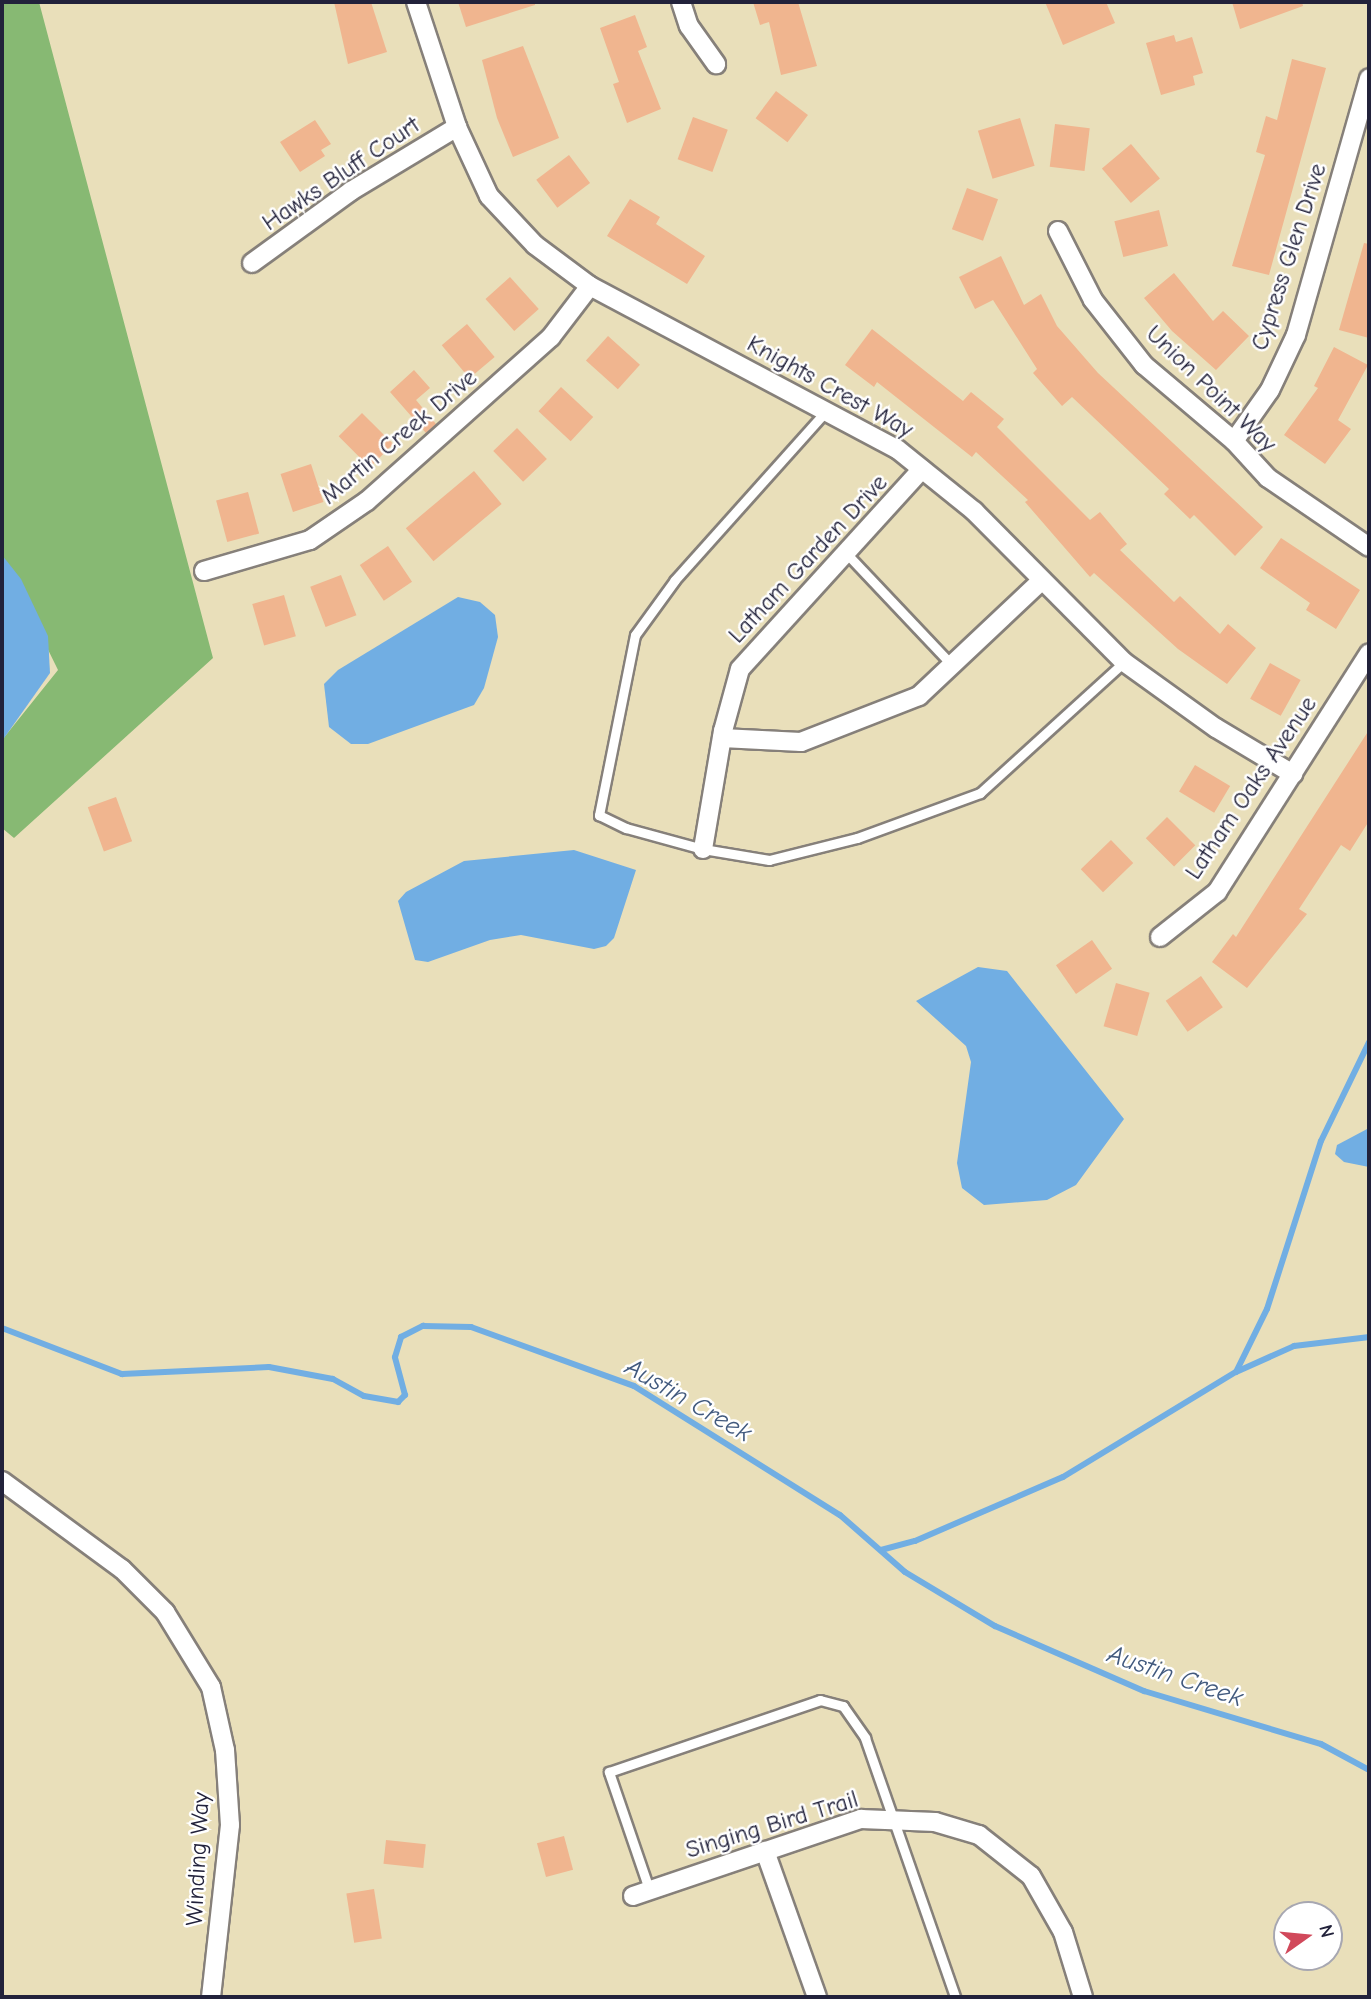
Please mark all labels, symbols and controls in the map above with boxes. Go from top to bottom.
street label: Hawks Bluff Court [257,111,425,237]
street label: Cypress Glen Drive [1245,160,1333,354]
street label: Union Point Way [1140,319,1282,459]
street label: Knights Crest Way [742,329,918,445]
street label: Martin Creek Drive [315,363,483,511]
street label: Latham Garden Drive [722,469,894,649]
street label: Latham Oaks Avenue [1179,691,1323,885]
water label: Austin Creek [619,1352,757,1450]
water label: Austin Creek [1103,1639,1247,1715]
street label: Singing Bird Trail [682,1785,862,1865]
street label: Winding Way [180,1791,216,1927]
north arrow [1273,1901,1343,1971]
text: N [1314,1922,1339,1940]

